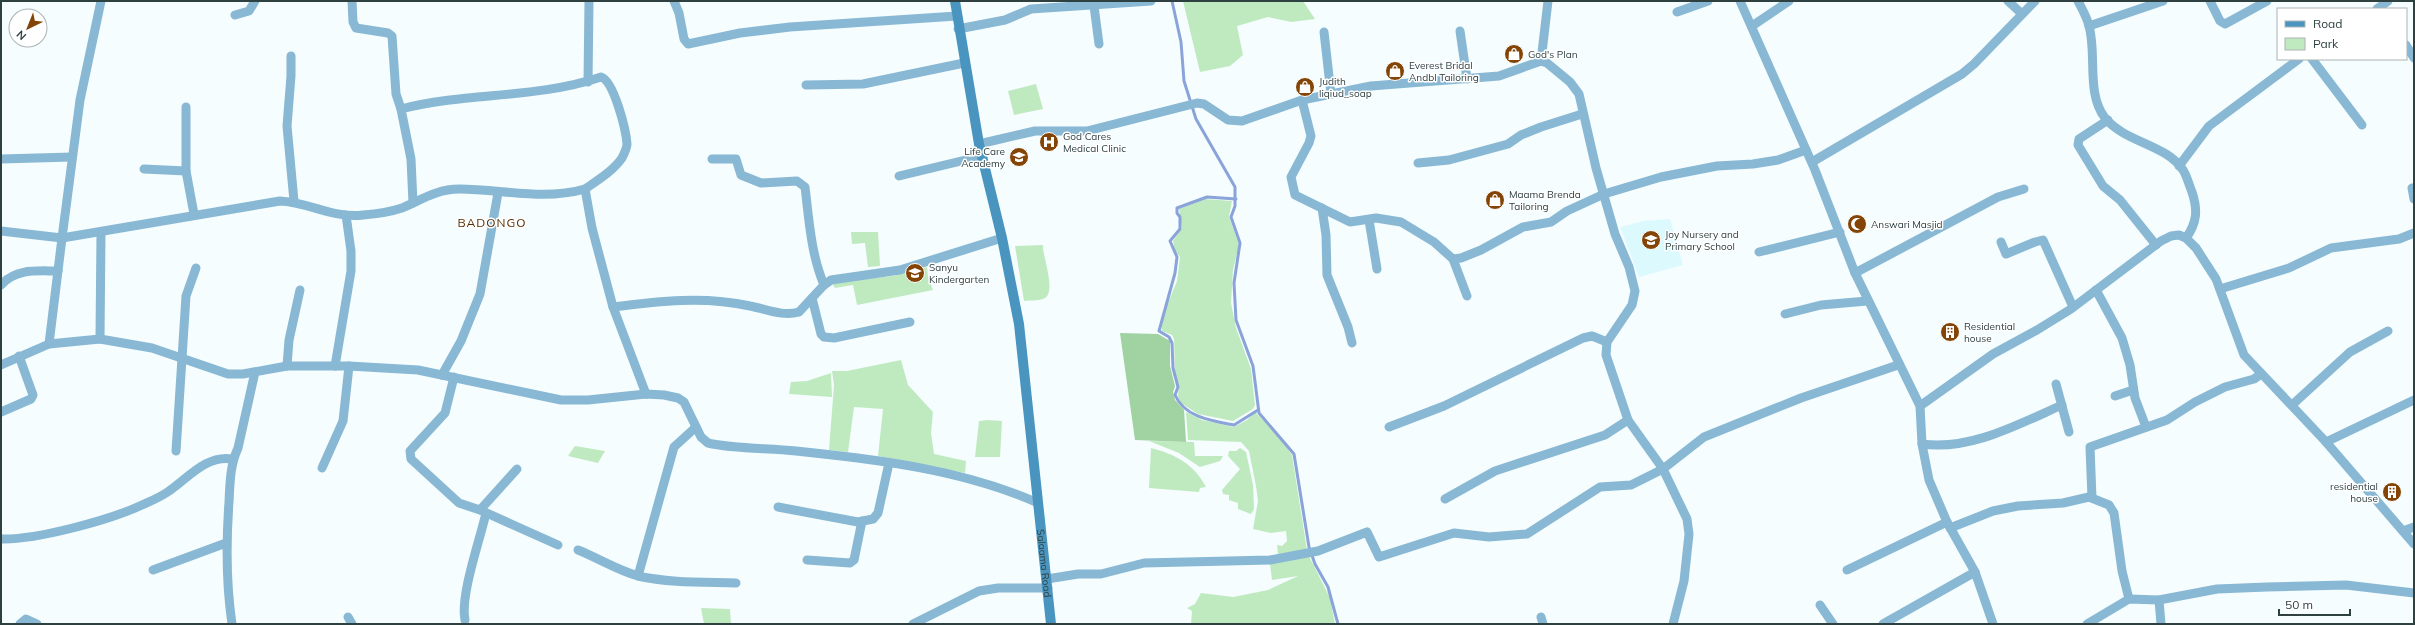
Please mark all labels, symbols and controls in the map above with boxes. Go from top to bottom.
north arrow [8,8,48,48]
legend [2277,8,2407,60]
text: Road [2313,16,2342,31]
text: N [13,27,29,43]
text: Park [2313,36,2339,51]
shop icon: God's Plan [1503,43,1525,65]
place label: God's Plan [1528,48,1578,61]
place label: Everest Bridal Andbl Tailoring [1409,59,1479,84]
shop icon: Everest Bridal Andbl Tailoring [1384,60,1406,82]
place label: Judith liqiud_soap [1319,75,1372,100]
shop icon: Judith liqiud_soap [1294,76,1316,98]
place label: God Cares Medical Clinic [1063,130,1126,155]
hospital icon: God Cares Medical Clinic [1038,131,1060,153]
place label: Life Care Academy [961,145,1006,170]
school or university icon: Life Care Academy [1008,146,1030,168]
place label: Maama Brenda Tailoring [1509,188,1581,213]
shop icon: Maama Brenda Tailoring [1484,189,1506,211]
mosque icon: Answari Masjid [1846,213,1868,235]
district label: BADONGO [457,215,527,230]
place label: Answari Masjid [1871,218,1943,231]
place label: Joy Nursery and Primary School [1665,228,1739,253]
school or university icon: Joy Nursery and Primary School [1640,229,1662,251]
place label: Sanyu Kindergarten [929,261,989,286]
school or university icon: Sanyu Kindergarten [904,262,926,284]
place label: Residential house [1964,320,2015,345]
building icon: Residential house [1939,321,1961,343]
place label: residential house [2330,480,2378,505]
building icon: residential house [2381,481,2403,503]
street label: Salaama Road [1034,528,1054,598]
scale bar [2279,591,2350,617]
text: 50 m [2285,597,2313,612]

